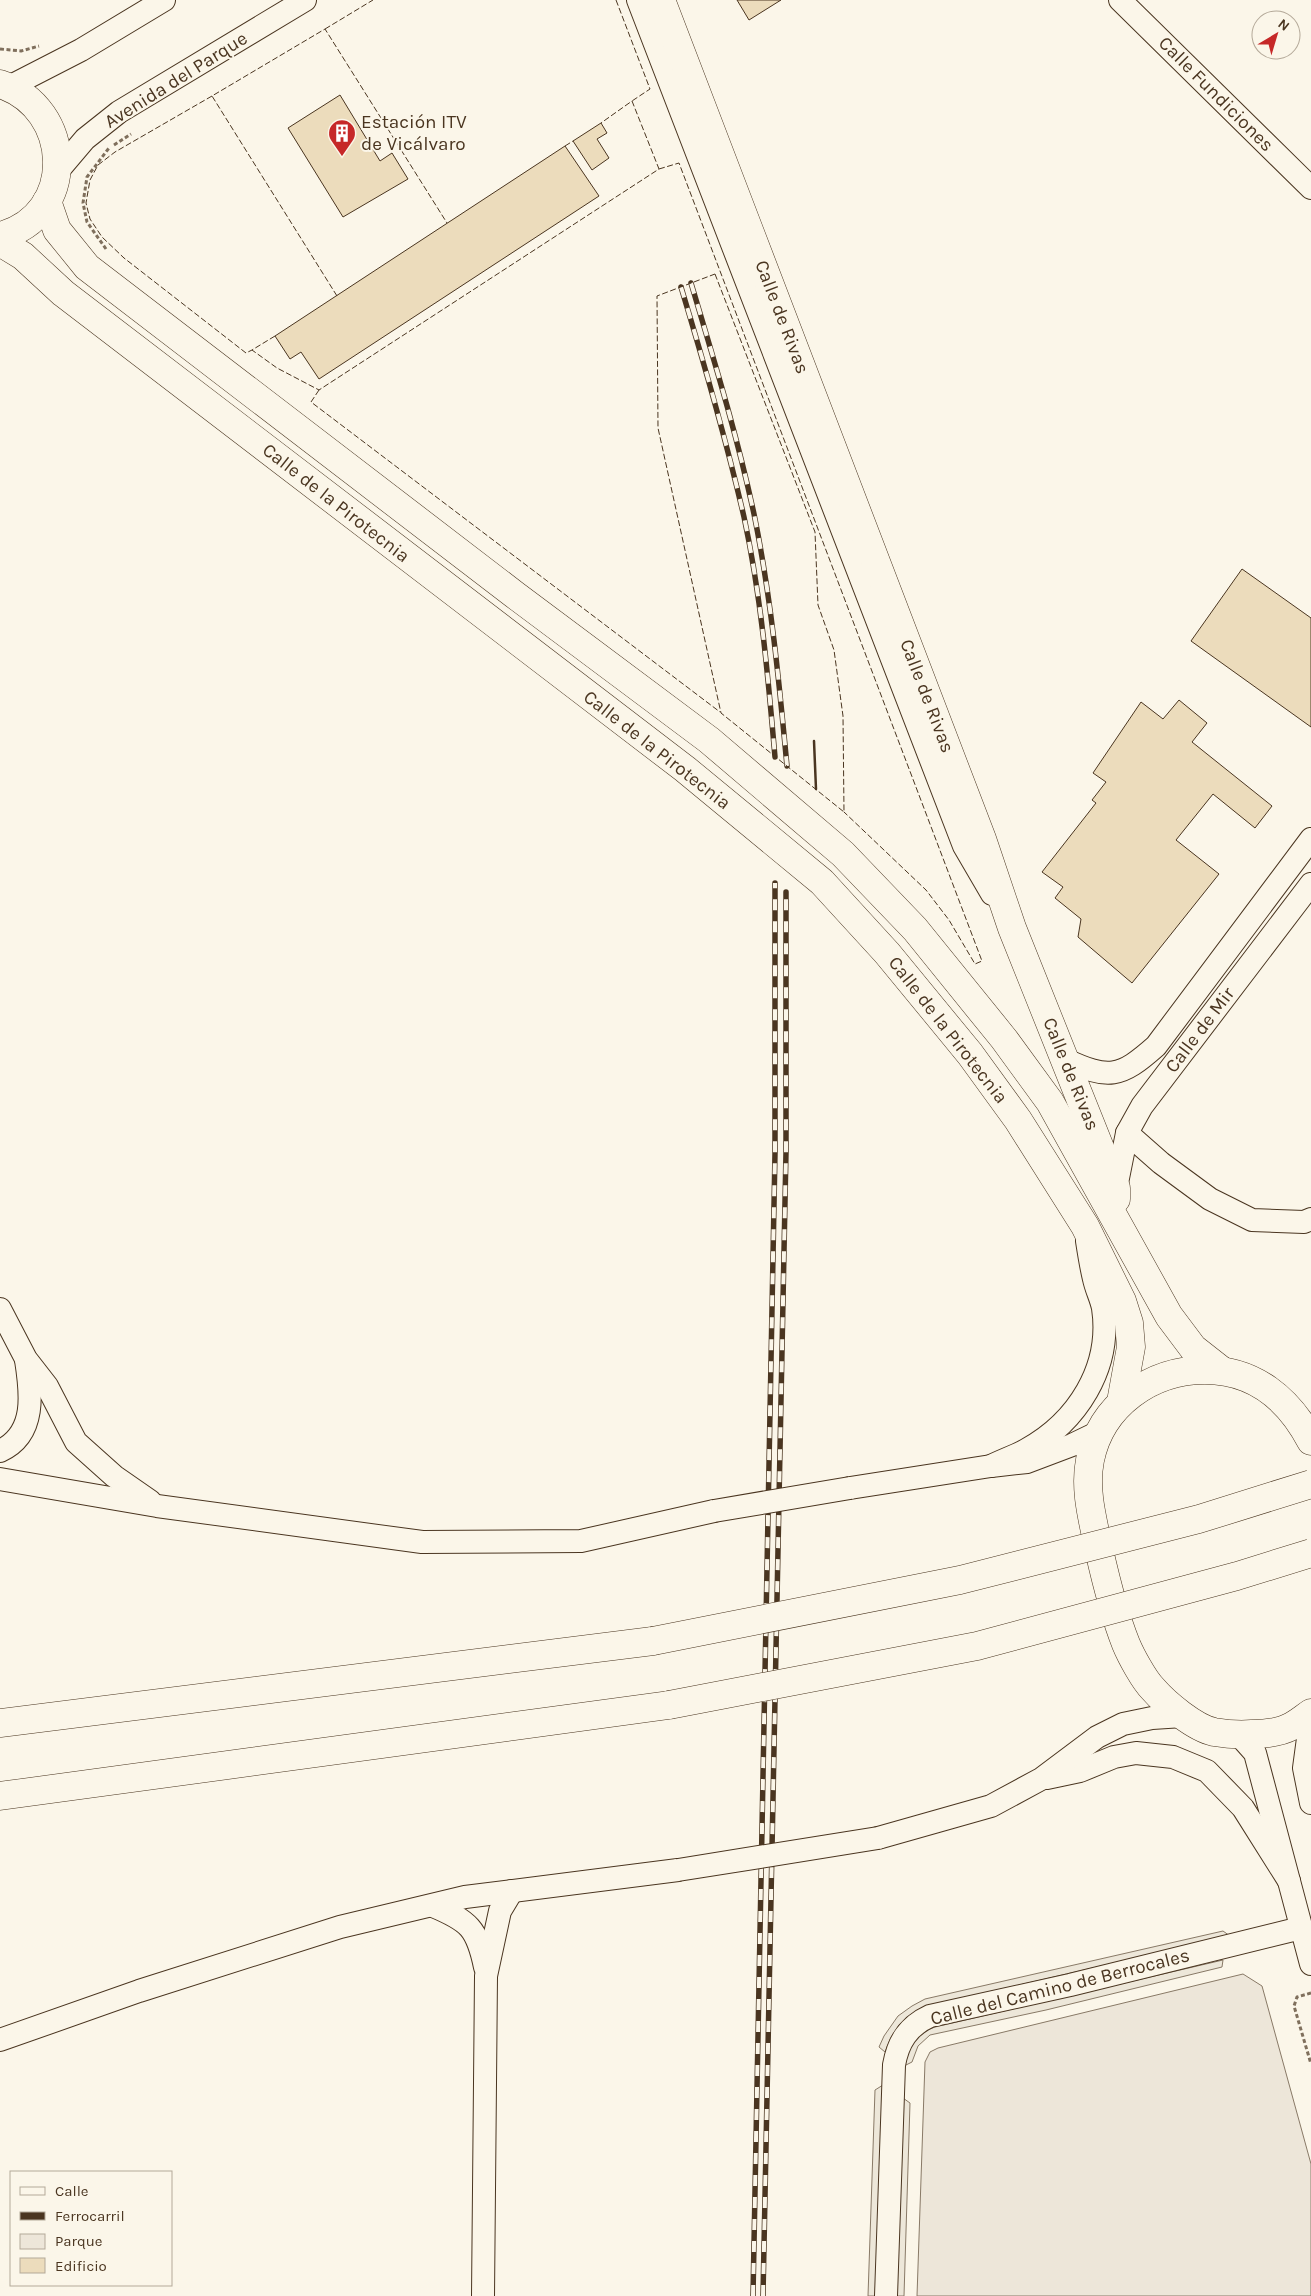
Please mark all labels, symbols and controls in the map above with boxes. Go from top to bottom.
north arrow [1251,10,1301,60]
text: N [1275,15,1293,35]
street label: Avenida del Parque [101,27,251,133]
street label: Calle Fundiciones [1154,32,1278,156]
place label: Estación ITV de Vicálvaro [361,111,467,155]
building icon: Estación ITV de Vicálvaro [327,118,357,157]
street label: Calle de Rivas [750,257,814,377]
street label: Calle de la Pirotecnia [258,439,414,567]
street label: Calle de Rivas [895,636,959,756]
street label: Calle de la Pirotecnia [579,686,735,814]
street label: Calle de la Pirotecnia [884,952,1012,1108]
street label: Calle de Mir [1161,983,1239,1077]
street label: Calle de Rivas [1038,1014,1104,1134]
street label: Calle del Camino de Berrocales [928,1944,1192,2030]
legend [10,2171,172,2286]
text: Calle [55,2182,89,2200]
text: Ferrocarril [55,2207,125,2225]
text: Parque [55,2232,103,2250]
text: Edificio [55,2257,107,2275]

